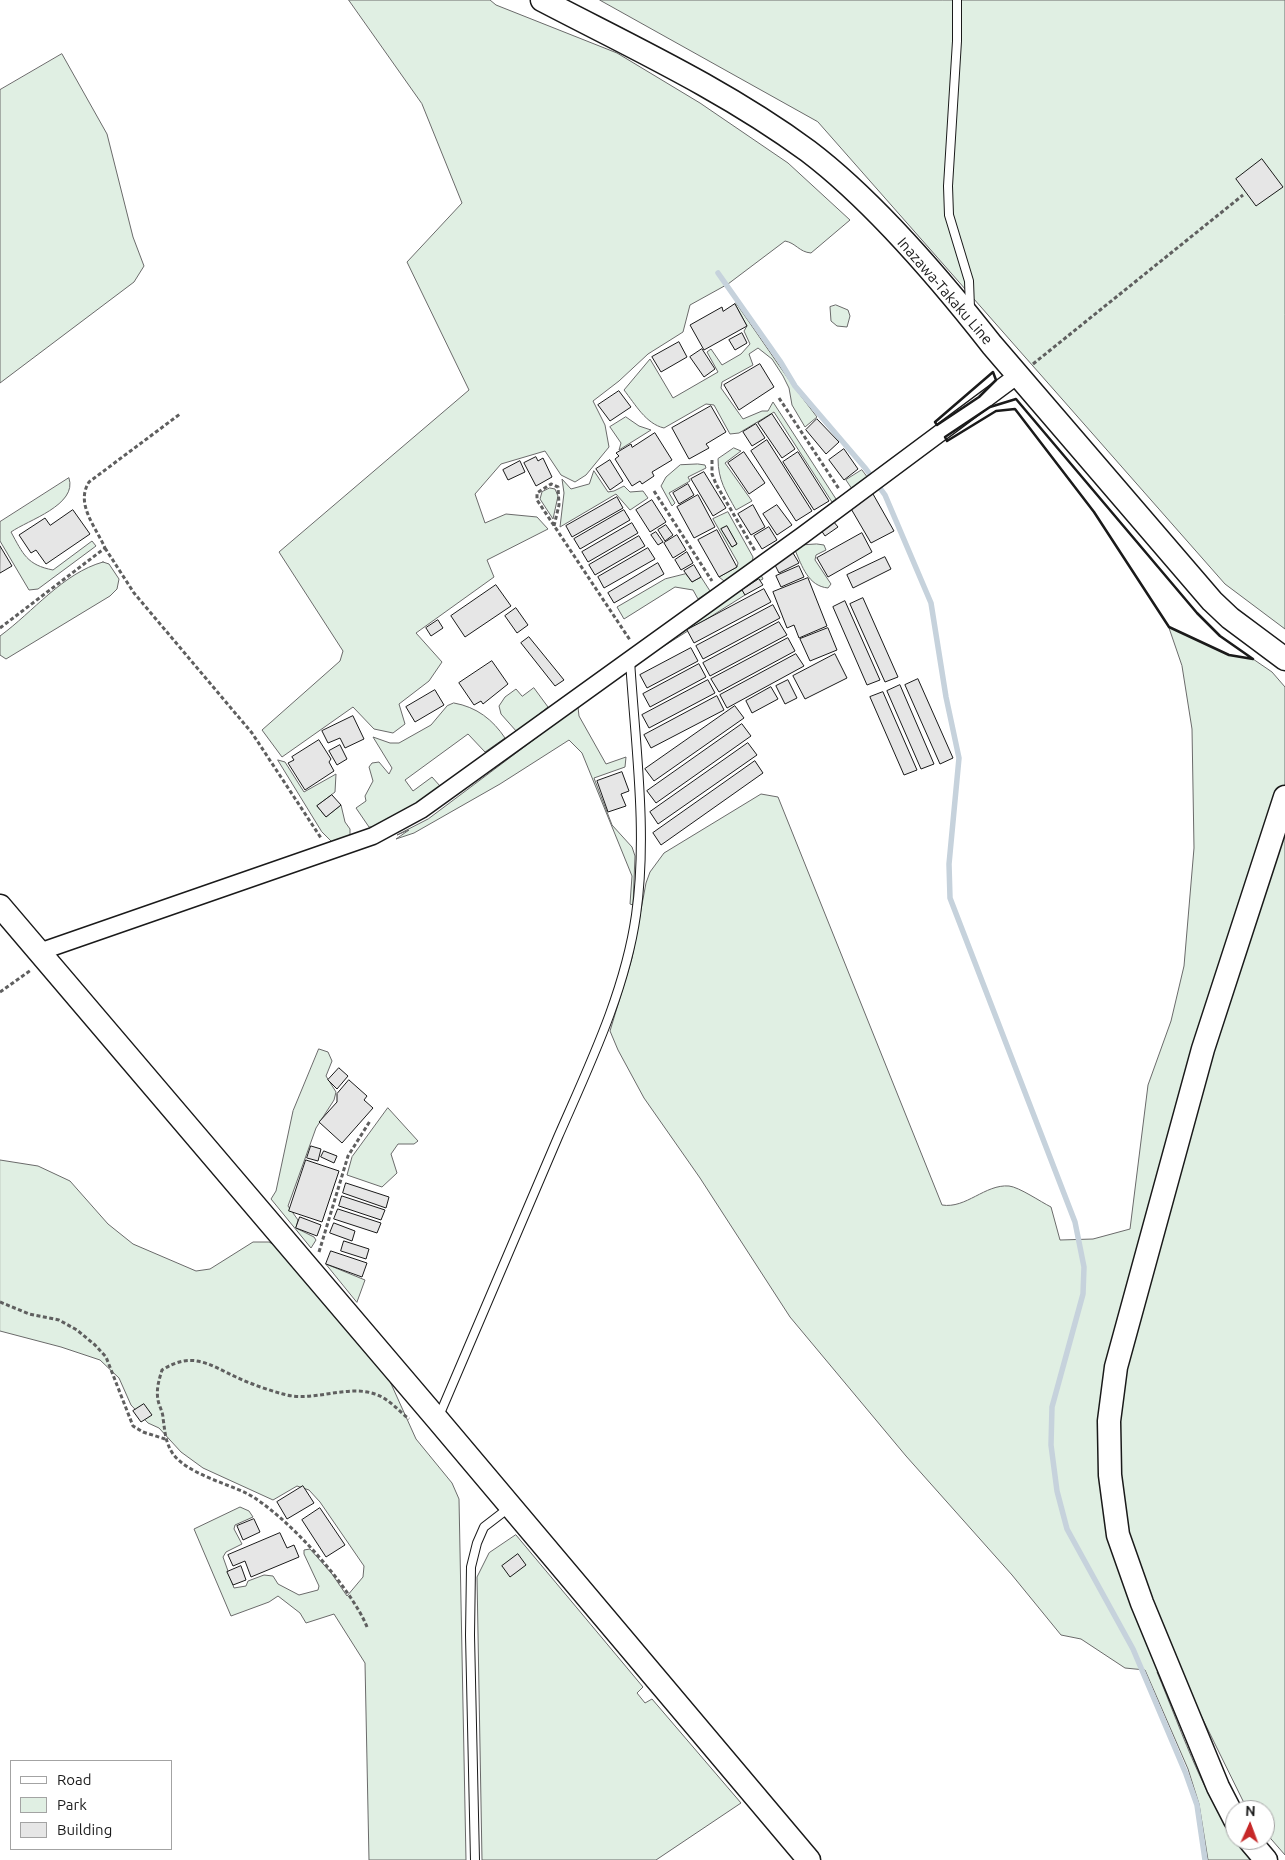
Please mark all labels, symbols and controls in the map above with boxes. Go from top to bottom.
street label: Inazawa-Takaku Line [894,234,996,348]
legend [10,1760,172,1850]
text: Road [57,1771,92,1788]
text: Park [57,1796,87,1813]
north arrow [1225,1800,1275,1850]
text: N [1245,1803,1256,1819]
text: Building [57,1821,112,1838]

